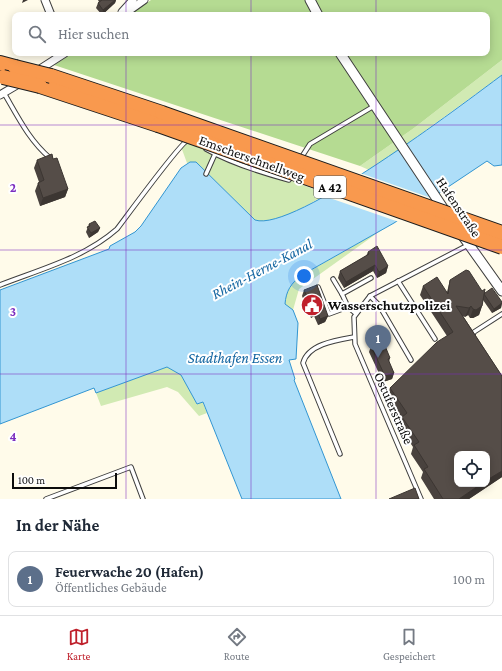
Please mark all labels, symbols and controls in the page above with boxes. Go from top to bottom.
search box [12,12,490,56]
icon: search [26,23,48,45]
text: Hier suchen [58,26,129,42]
street label: Emscherschnellweg [197,131,307,185]
street label: Hafenstraße [433,174,485,240]
road number: A 42 [314,176,346,198]
text: 2 [10,180,17,195]
water label: Rhein-Herne-Kanal [209,236,315,302]
your location [294,266,314,286]
public building icon: Wasserschutzpolizei [299,292,325,318]
place label: Wasserschutzpolizei [327,297,450,313]
text: 3 [10,304,16,319]
pin: 1 [365,325,391,358]
water label: Stadthafen Essen [188,350,283,367]
street label: Ostuferstraße [371,369,417,447]
text: 4 [9,429,17,444]
map controls [454,451,490,487]
button: locate [454,451,490,487]
scale bar [12,471,117,490]
text: 100 m [18,474,45,486]
text: In der Nähe [16,516,99,535]
text: Feuerwache 20 (Hafen) [55,564,204,580]
text: 1 [28,572,32,587]
text: 100 m [453,572,485,587]
text: Öffentliches Gebäude [55,580,167,595]
tab: Karte [67,626,90,662]
tab: Route [224,626,249,662]
tab: Gespeichert [383,626,435,662]

